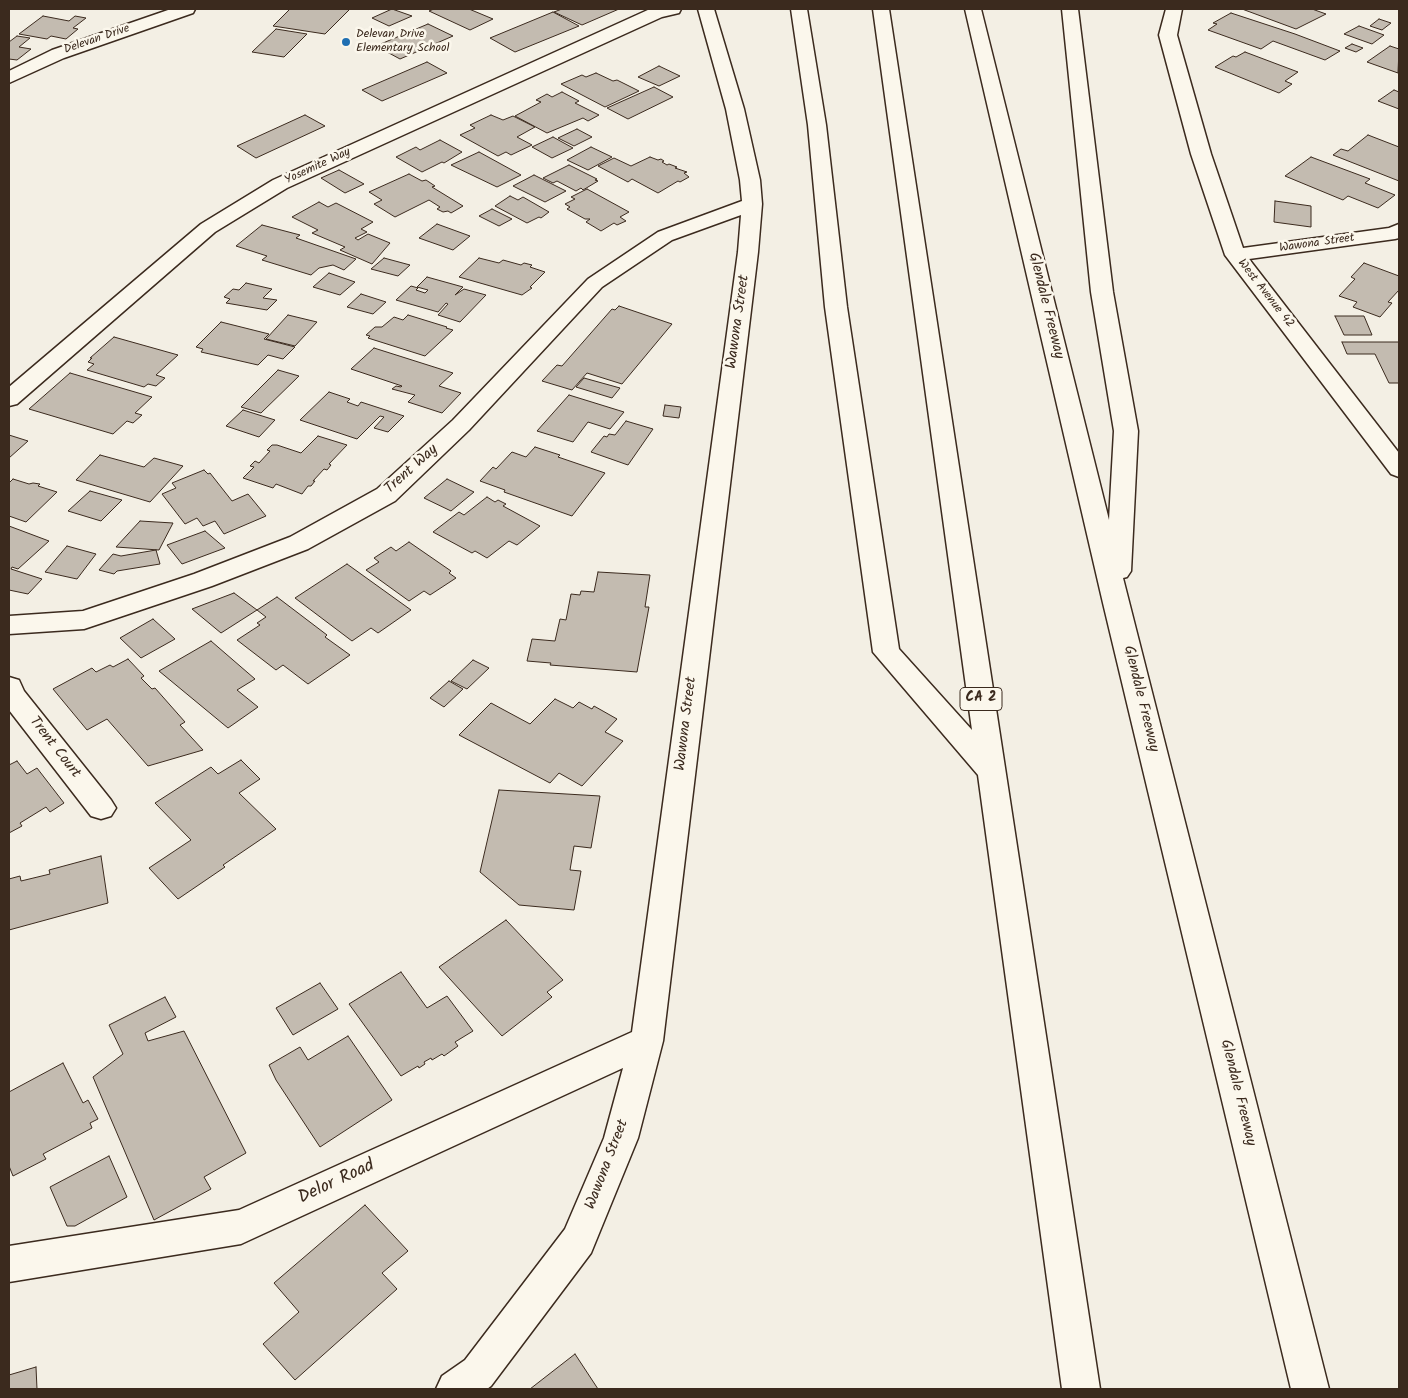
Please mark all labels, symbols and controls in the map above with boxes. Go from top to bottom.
street label: Delevan Drive [62,22,132,58]
place label: Delevan Drive Elementary School [356,28,449,56]
marker: Delevan Drive Elementary School [340,36,352,48]
street label: Yosemite Way [283,146,353,188]
street label: Wawona Street [1278,232,1356,256]
street label: Glendale Freeway [1023,251,1067,361]
street label: West Avenue 42 [1234,257,1296,331]
street label: Wawona Street [723,274,755,370]
street label: Trent Way [382,441,442,499]
street label: Glendale Freeway [1118,644,1162,754]
street label: Wawona Street [672,676,702,772]
road number: CA 2 [960,688,1002,711]
street label: Trent Court [24,714,84,782]
street label: Glendale Freeway [1215,1038,1259,1148]
street label: Wawona Street [583,1118,633,1212]
street label: Delor Road [295,1156,379,1210]

